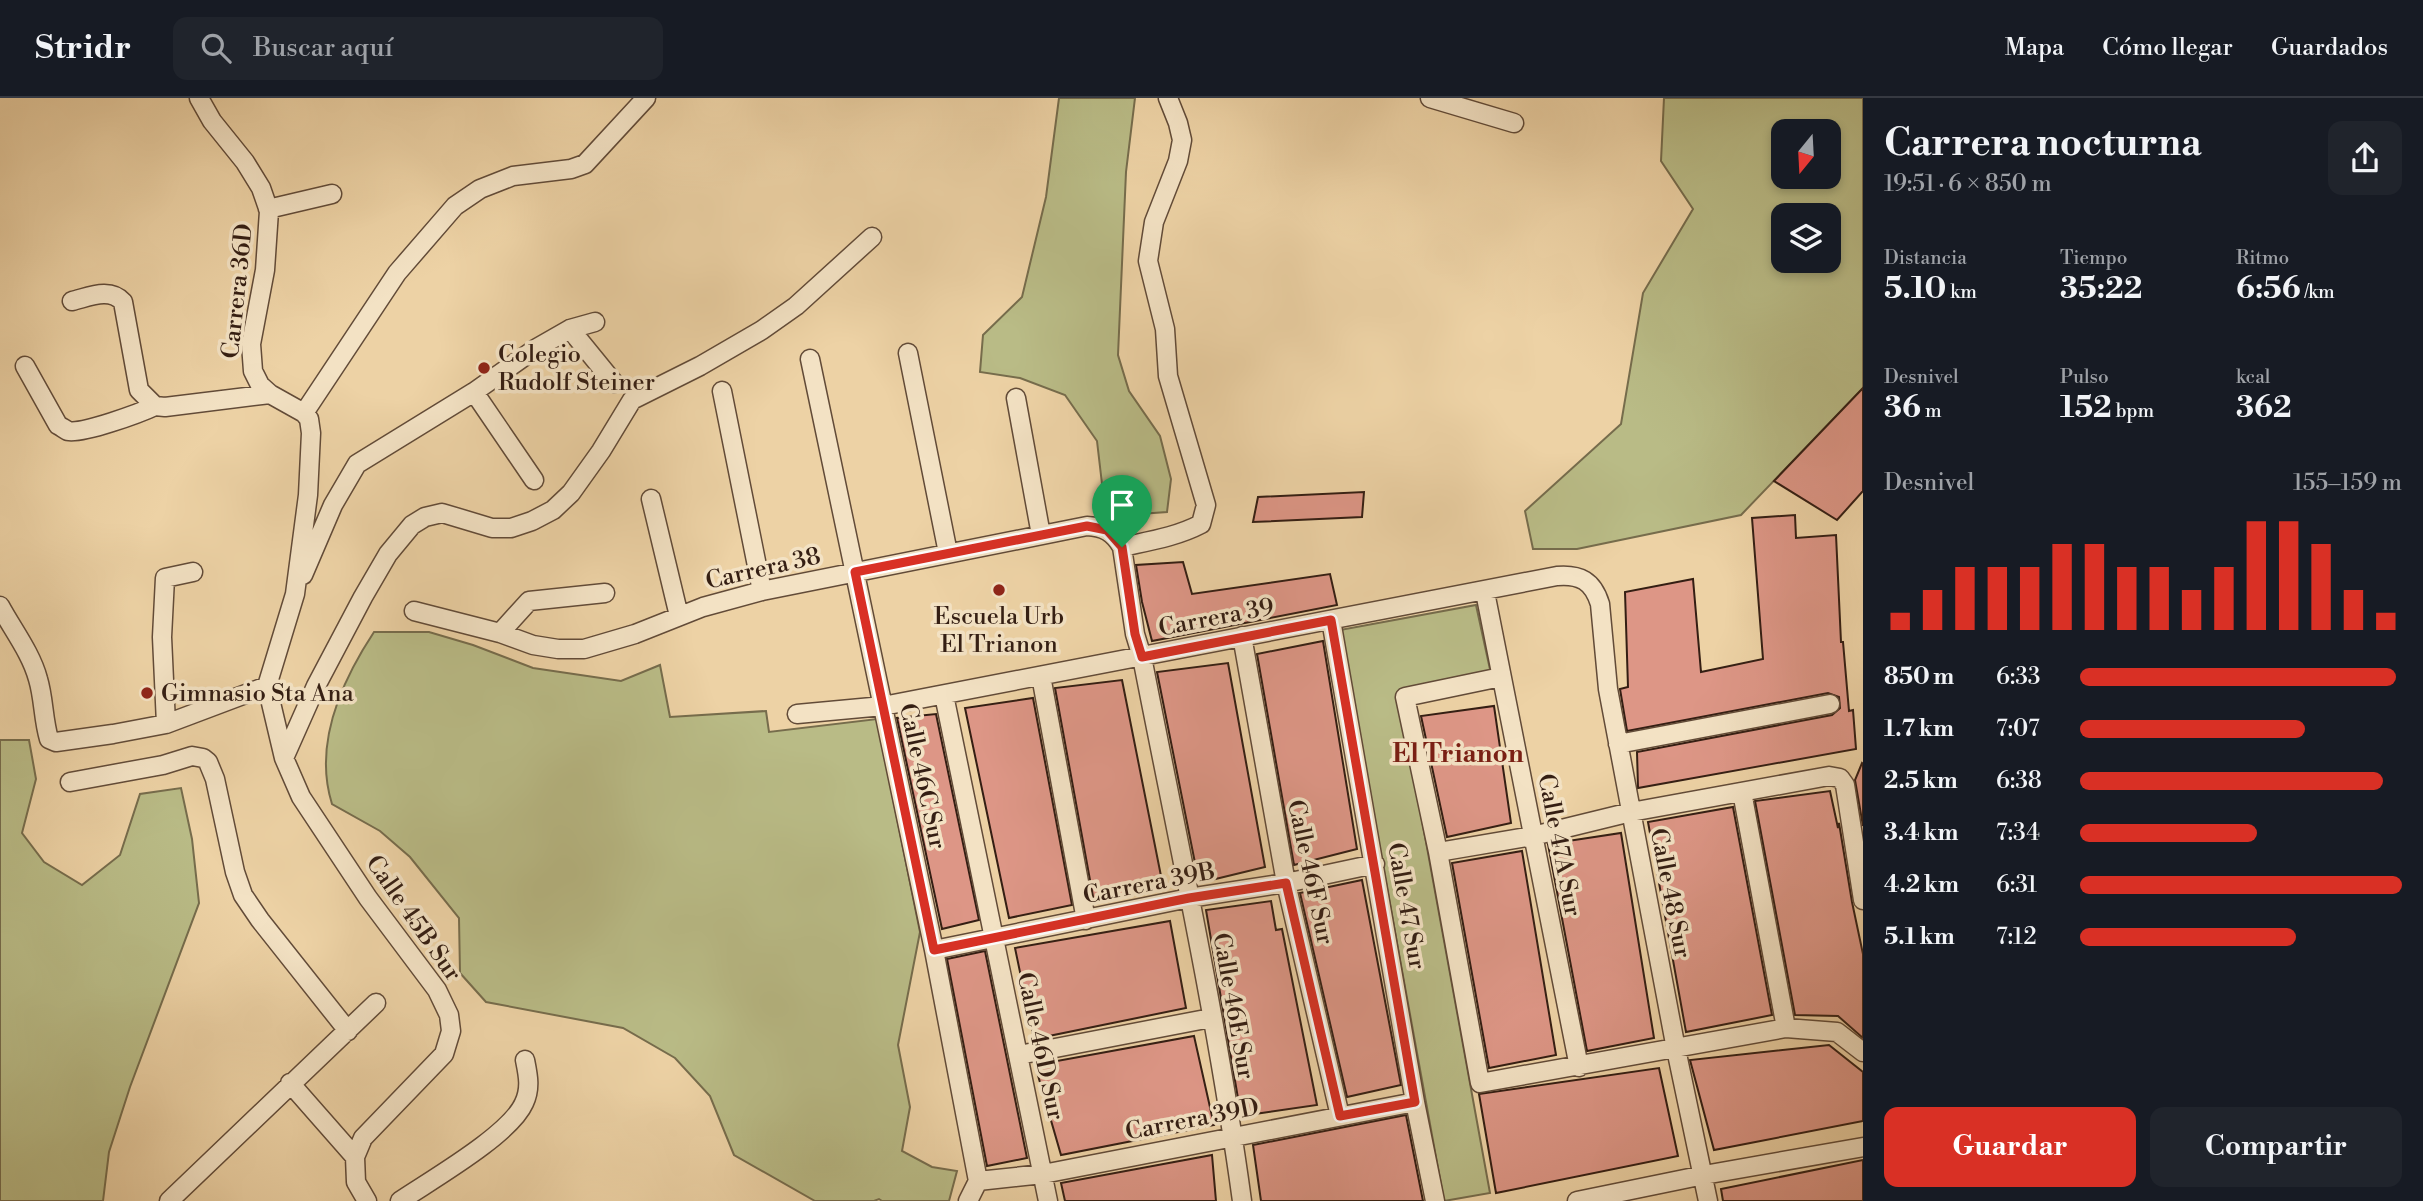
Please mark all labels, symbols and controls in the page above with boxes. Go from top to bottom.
search box [173,17,663,80]
text: Stridr [35,28,131,69]
icon: search [197,29,235,67]
text: Buscar aquí [253,32,393,64]
text: Mapa [2005,33,2064,63]
text: Cómo llegar [2102,33,2233,63]
text: Guardados [2271,33,2388,63]
north arrow [1771,119,1841,189]
map controls [1771,119,1841,273]
text: Carrera nocturna [1884,120,2202,167]
button: share [2328,121,2402,195]
text: 19:51 · 6 × 850 m [1884,170,2052,198]
button: layers [1771,203,1841,273]
street label: Carrera 36D [216,222,260,360]
text: Distancia [1884,246,1967,270]
text: Tiempo [2060,246,2127,270]
text: Ritmo [2236,246,2289,270]
text: 5.10 [1884,270,1946,308]
text: 35:22 [2060,270,2142,308]
text: 6:56 [2236,270,2301,308]
text: km [1946,280,1977,304]
text: /km [2301,280,2335,304]
place label: Colegio Rudolf Steiner [498,340,655,398]
marker: Colegio Rudolf Steiner [476,360,492,376]
text: Desnivel [1884,365,1959,389]
text: Pulso [2060,365,2109,389]
text: kcal [2236,365,2270,389]
text: 36 [1884,389,1921,427]
text: 152 [2060,389,2112,427]
text: 362 [2236,389,2292,427]
text: m [1921,399,1942,423]
text: bpm [2112,399,2154,423]
text: Desnivel [1884,469,1974,497]
text: 155–159 m [2293,469,2402,497]
pin [1092,475,1152,547]
icon: arrive [1103,486,1141,524]
street label: Carrera 38 [703,541,824,597]
marker: Escuela Urb El Trianon [991,582,1007,598]
street label: Carrera 39 [1156,592,1276,644]
place label: Escuela Urb El Trianon [934,602,1064,660]
text: 850 m [1884,663,1954,691]
text: 6:33 [1996,663,2041,691]
place label: Gimnasio Sta Ana [161,679,354,709]
marker: Gimnasio Sta Ana [139,685,155,701]
street label: Calle 46C Sur [892,701,952,852]
text: 1.7 km [1884,715,1954,743]
text: 7:07 [1996,715,2040,743]
district label: El Trianon [1392,738,1524,770]
text: 2.5 km [1884,767,1958,795]
text: 6:38 [1996,767,2042,795]
street label: Calle 47A Sur [1531,771,1588,919]
street label: Calle 46F Sur [1280,797,1340,947]
text: 3.4 km [1884,819,1958,847]
text: 7:34 [1996,819,2040,847]
street label: Calle 48 Sur [1643,826,1697,961]
street label: Calle 47 Sur [1380,840,1432,972]
street label: Calle 45B Sur [359,850,468,987]
street label: Carrera 39B [1081,856,1218,911]
text: 4.2 km [1884,871,1959,899]
text: 6:31 [1996,871,2037,899]
text: 5.1 km [1884,923,1955,951]
text: 7:12 [1996,923,2037,951]
street label: Calle 46E Sur [1205,931,1261,1082]
street label: Calle 46D Sur [1010,970,1070,1123]
street label: Carrera 39D [1123,1092,1262,1148]
button: Guardar [1884,1107,2136,1187]
button: Compartir [2150,1107,2402,1187]

